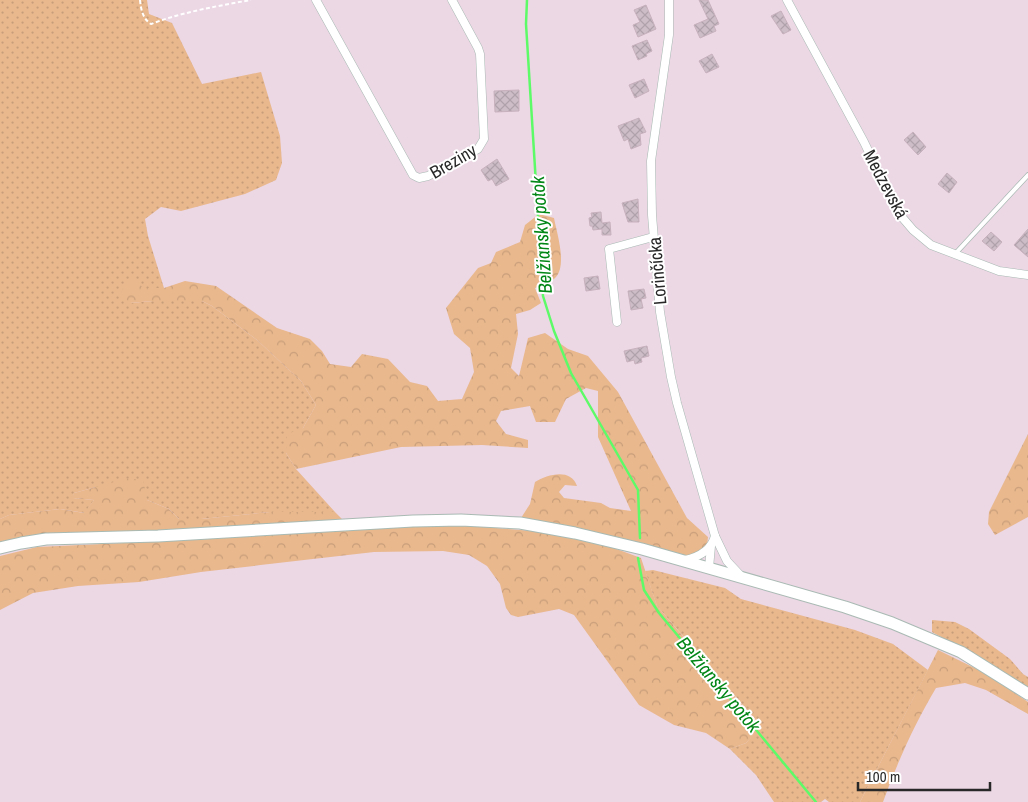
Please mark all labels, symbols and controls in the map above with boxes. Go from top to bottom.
street label: Breziny [425,137,481,184]
street label: Medzevská [857,145,915,223]
water label: Belžiansky potok [524,174,558,295]
street label: Lorinčícka [642,236,672,306]
water label: Belžiansky potok [671,631,768,738]
scale bar [858,760,990,792]
text: 100 m [866,766,900,787]

